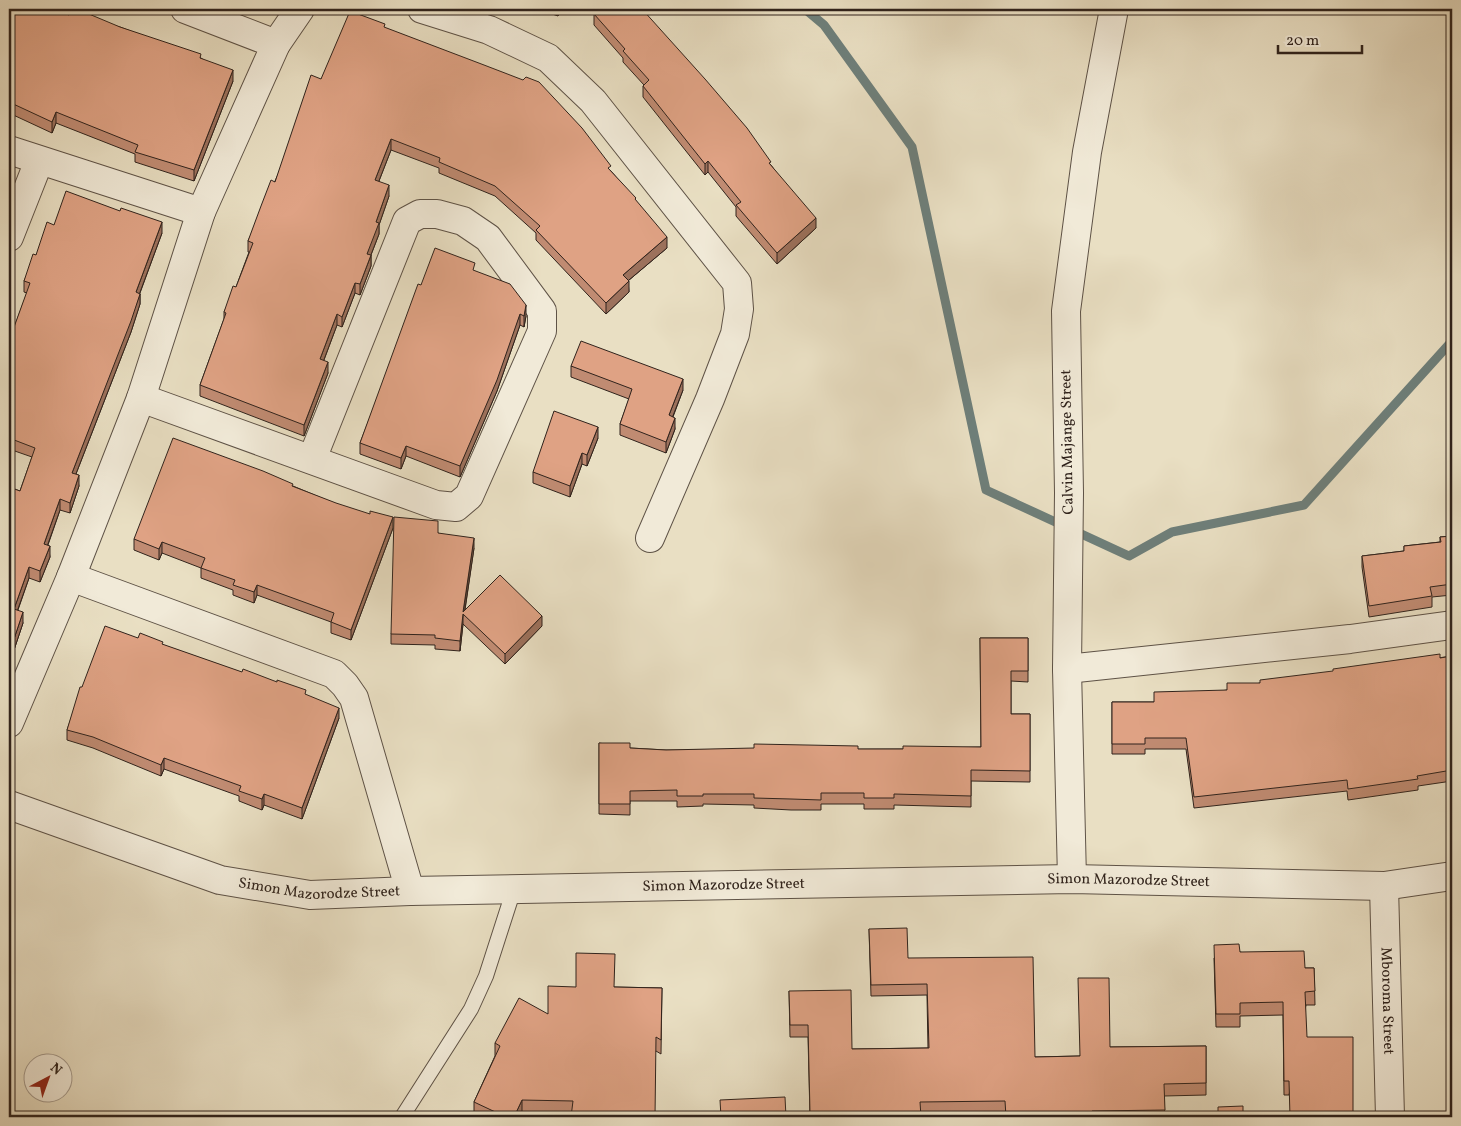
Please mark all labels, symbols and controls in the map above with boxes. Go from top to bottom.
scale bar [1278,22,1362,54]
text: 20 m [1286,31,1319,52]
street label: Calvin Majange Street [1056,369,1080,515]
street label: Simon Mazorodze Street [1047,868,1210,893]
street label: Simon Mazorodze Street [237,873,401,906]
street label: Simon Mazorodze Street [642,873,805,897]
street label: Mboroma Street [1375,947,1399,1055]
north arrow [22,1054,72,1104]
text: N [45,1059,66,1080]

